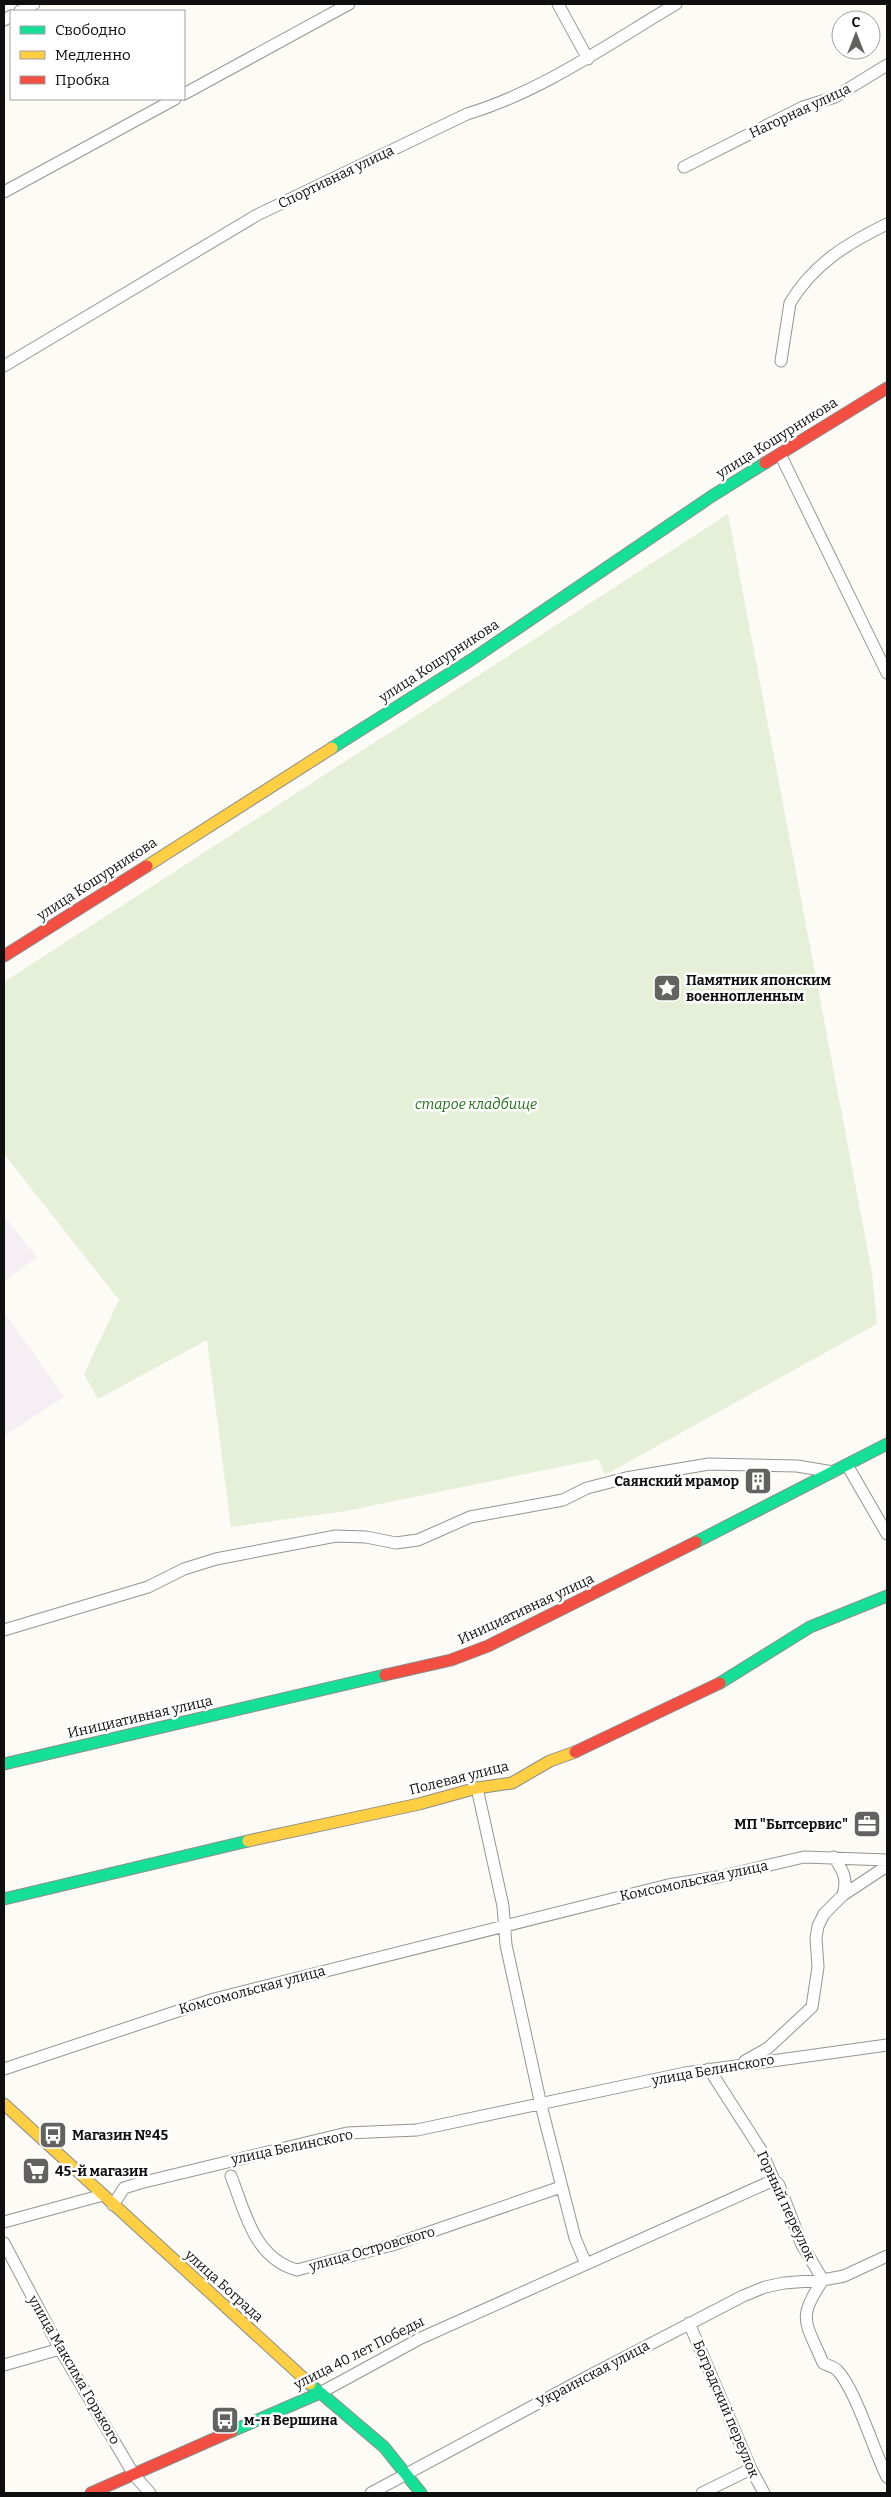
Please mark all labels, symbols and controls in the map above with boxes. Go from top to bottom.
legend [10,10,185,100]
north arrow [831,10,881,60]
text: С [852,14,861,31]
text: Свободно [55,21,126,39]
text: Медленно [55,46,131,64]
text: Пробка [55,71,110,89]
street label: Нагорная улица [747,80,854,142]
street label: Спортивная улица [275,141,397,212]
street label: улица Кошурникова [713,394,841,483]
street label: улица Кошурникова [375,616,502,707]
street label: улица Кошурникова [33,834,160,925]
place label: Памятник японским военнопленным [686,972,831,1005]
place icon: Памятник японским военнопленным [652,973,682,1003]
park label: старое кладбище [415,1096,537,1113]
building icon: Саянский мрамор [743,1466,773,1496]
place label: Саянский мрамор [614,1473,739,1490]
street label: Инициативная улица [455,1570,597,1648]
street label: Инициативная улица [66,1692,214,1742]
street label: Полевая улица [408,1757,511,1799]
office icon: МП "Бытсервис" [852,1809,882,1839]
place label: МП "Бытсервис" [734,1816,848,1833]
street label: Комсомольская улица [618,1857,770,1905]
street label: Комсомольская улица [177,1962,327,2018]
street label: улица Белинского [649,2051,776,2089]
bus stop icon: Магазин №45 [38,2120,68,2150]
street label: улица Белинского [229,2126,354,2168]
place label: Магазин №45 [72,2127,168,2144]
street label: Горный переулок [753,2148,819,2264]
supermarket icon: 45-й магазин [21,2156,51,2186]
place label: 45-й магазин [55,2163,148,2180]
street label: улица Островского [306,2223,437,2275]
street label: улица Бограда [181,2246,267,2326]
street label: улица Максима Горького [24,2292,124,2447]
street label: улица 40 лет Победы [290,2313,427,2394]
street label: Украинская улица [534,2337,653,2411]
street label: Боградский переулок [689,2338,763,2481]
bus stop icon: м-н Вершина [210,2405,240,2435]
place label: м-н Вершина [244,2412,338,2429]

